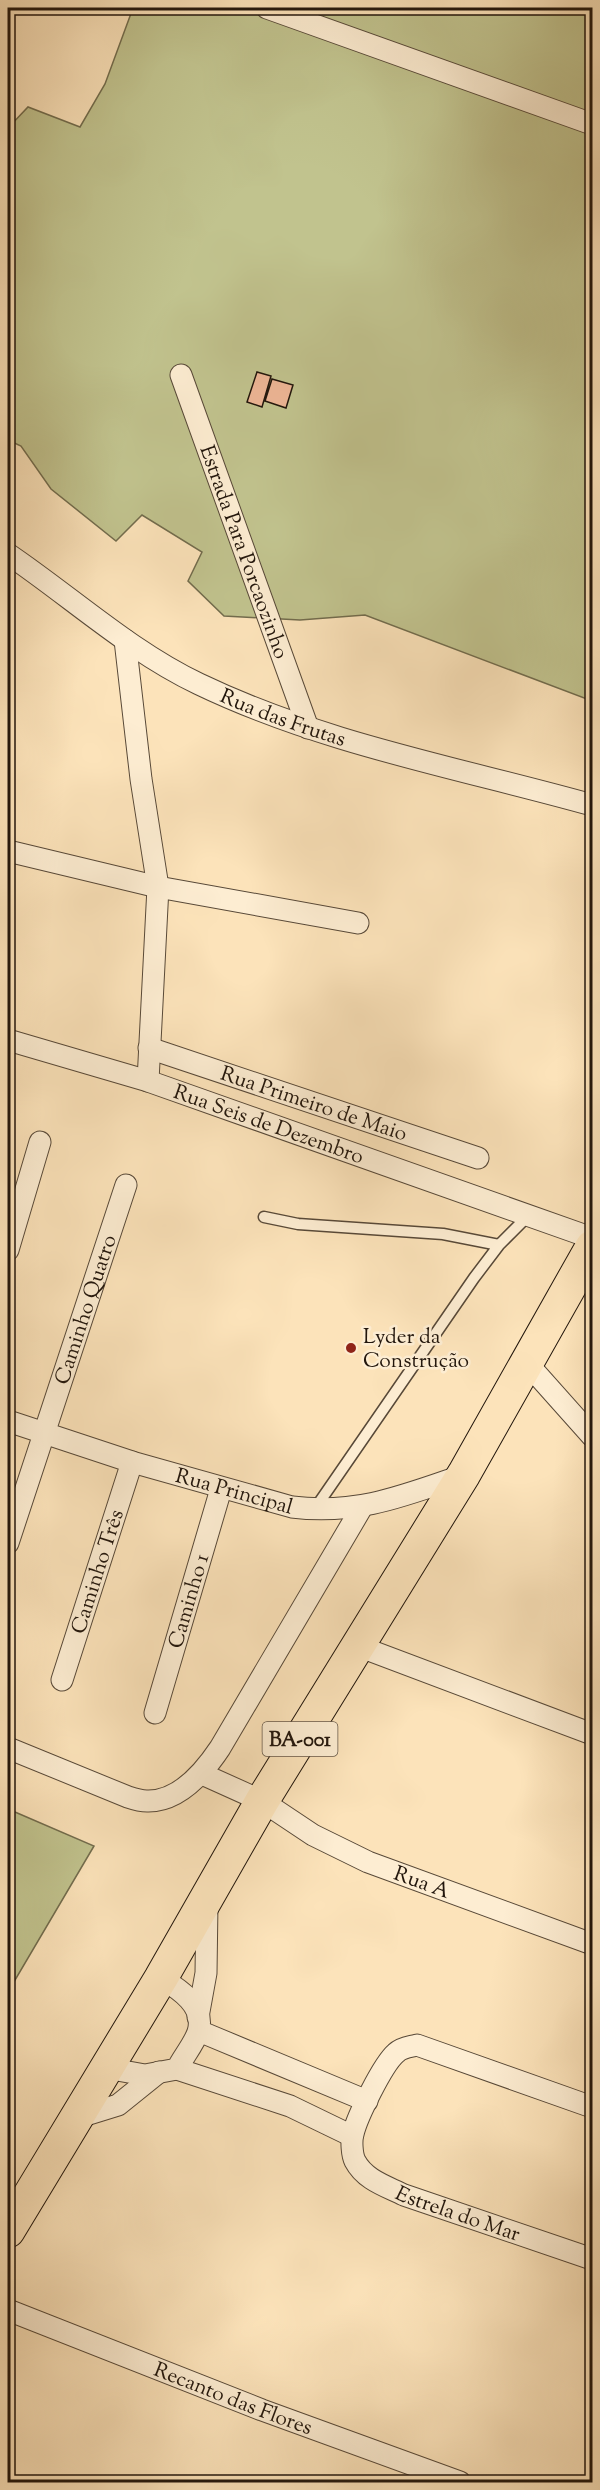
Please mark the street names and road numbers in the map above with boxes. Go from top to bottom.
street label: Estrada Para Porcaozinho [191,442,295,664]
street label: Rua das Frutas [215,682,349,756]
street label: Rua Primeiro de Maio [216,1060,411,1150]
street label: Rua Seis de Dezembro [169,1078,367,1173]
street label: Caminho Quatro [48,1231,126,1389]
street label: Rua Principal [172,1462,296,1524]
street label: Caminho Três [65,1506,133,1638]
street label: Caminho 1 [162,1550,218,1652]
road number: BA-001 [262,1722,338,1756]
street label: Rua A [389,1860,454,1908]
street label: Estrela do Mar [389,2180,524,2250]
street label: Recanto das Flores [149,2356,316,2444]

